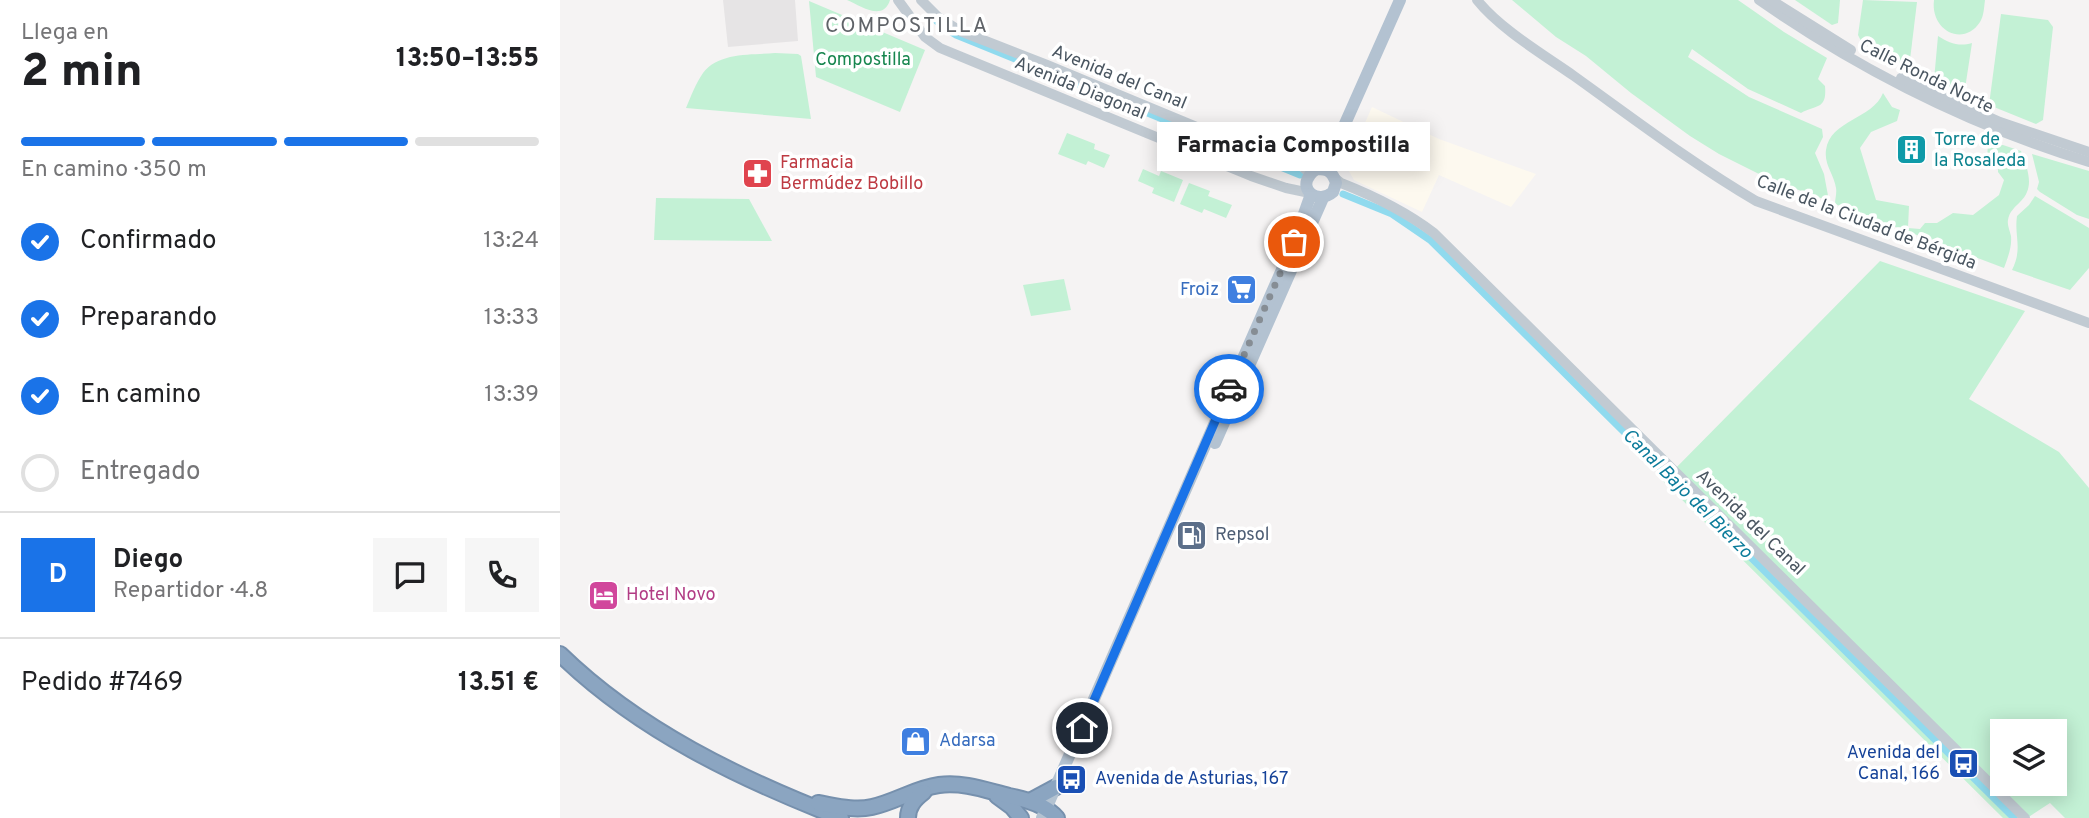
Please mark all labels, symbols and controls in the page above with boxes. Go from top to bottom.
district label: COMPOSTILLA [825,13,989,40]
text: Llega en [21,19,109,48]
street label: Calle Ronda Norte [1855,35,1997,119]
street label: Avenida del Canal [1048,40,1190,116]
text: 13:50–13:55 [396,43,539,76]
text: 2 min [21,44,143,103]
park label: Compostilla [815,49,911,72]
street label: Avenida Diagonal [1011,52,1149,126]
callout: Farmacia Compostilla [1158,123,1430,172]
place label: Torre de la Rosaleda [1934,129,2026,173]
text: Farmacia Compostilla [1177,132,1410,161]
building icon: Torre de la Rosaleda [1894,133,1928,167]
place label: Farmacia Bermúdez Bobillo [780,152,923,196]
text: En camino · 350 m [21,156,207,185]
pharmacy icon: Farmacia Bermúdez Bobillo [740,156,774,190]
street label: Calle de la Ciudad de Bérgida [1753,170,1979,276]
pin [1264,212,1324,272]
icon: check [21,223,59,261]
icon: bag [1275,223,1313,261]
text: Confirmado [80,225,217,258]
text: 13:24 [483,227,539,256]
supermarket icon: Froiz [1225,273,1259,307]
place label: Froiz [1180,279,1219,302]
icon: check [21,300,59,338]
text: Preparando [80,302,217,335]
text: 13:33 [484,304,539,333]
courier [1194,354,1264,424]
icon: car [1210,370,1248,408]
icon: check [21,377,59,415]
text: En camino [80,379,201,412]
text: 13:39 [484,381,539,410]
water label: Canal Bajo del Bierzo [1617,424,1758,565]
text: Entregado [80,456,200,489]
street label: Avenida del Canal [1690,465,1810,581]
fuel station icon: Repsol [1175,518,1209,552]
place label: Repsol [1215,524,1269,547]
button: chat [373,538,447,612]
button: phone [465,538,539,612]
text: Diego [113,544,183,577]
text: D [49,559,67,592]
text: Repartidor · 4.8 [113,577,268,606]
hotel icon: Hotel Novo [586,578,620,612]
place label: Hotel Novo [626,584,716,607]
text: Pedido #7469 [21,667,183,700]
text: 13.51 € [458,667,539,700]
pin [1052,698,1112,758]
icon: home [1063,709,1101,747]
map controls [1990,719,2067,796]
button: layers [1990,719,2067,796]
shop icon: Adarsa [899,724,933,758]
place label: Adarsa [939,730,995,753]
place label: Avenida del Canal, 166 [1847,742,1940,786]
bus stop icon: Avenida del Canal, 166 [1946,746,1980,780]
bus stop icon: Avenida de Asturias, 167 [1055,762,1089,796]
place label: Avenida de Asturias, 167 [1095,768,1288,791]

